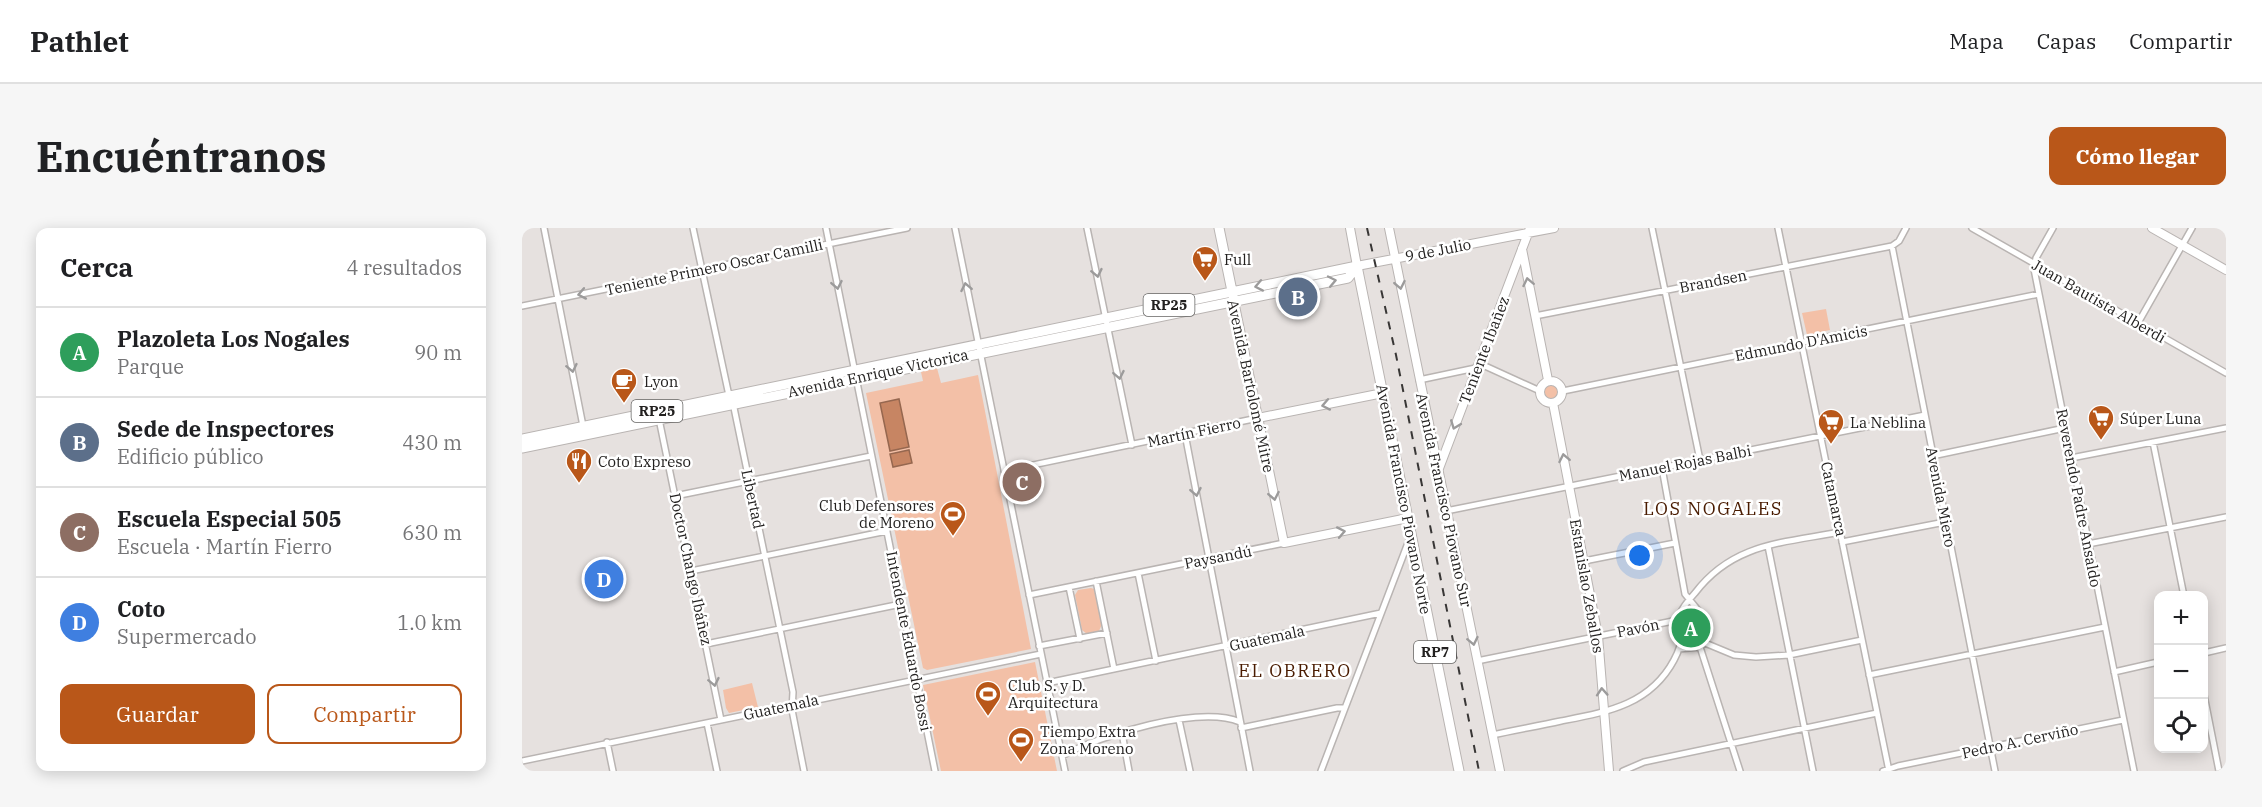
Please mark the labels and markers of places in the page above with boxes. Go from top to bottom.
supermarket icon: Full [1190,244,1220,282]
place label: Full [1224,250,1251,269]
pin: B [1278,274,1318,320]
cafe icon: Lyon [609,366,639,404]
place label: Lyon [644,372,679,391]
supermarket icon: Súper Luna [2086,403,2116,441]
supermarket icon: La Neblina [1816,407,1846,445]
place label: Súper Luna [2120,409,2201,428]
place label: La Neblina [1850,413,1926,432]
restaurant icon: Coto Expreso [564,446,594,484]
place label: Coto Expreso [598,452,691,471]
pin: C [1002,460,1042,504]
place label: Club Defensores de Moreno [819,496,934,532]
sports icon: Club Defensores de Moreno [938,499,968,537]
pin: D [584,556,623,602]
pin: A [1672,606,1710,650]
place label: Club S. y D. Arquitectura [1008,676,1098,712]
sports icon: Club S. y D. Arquitectura [973,679,1003,717]
place label: Tiempo Extra Zona Moreno [1040,722,1136,758]
sports icon: Tiempo Extra Zona Moreno [1006,725,1036,763]

